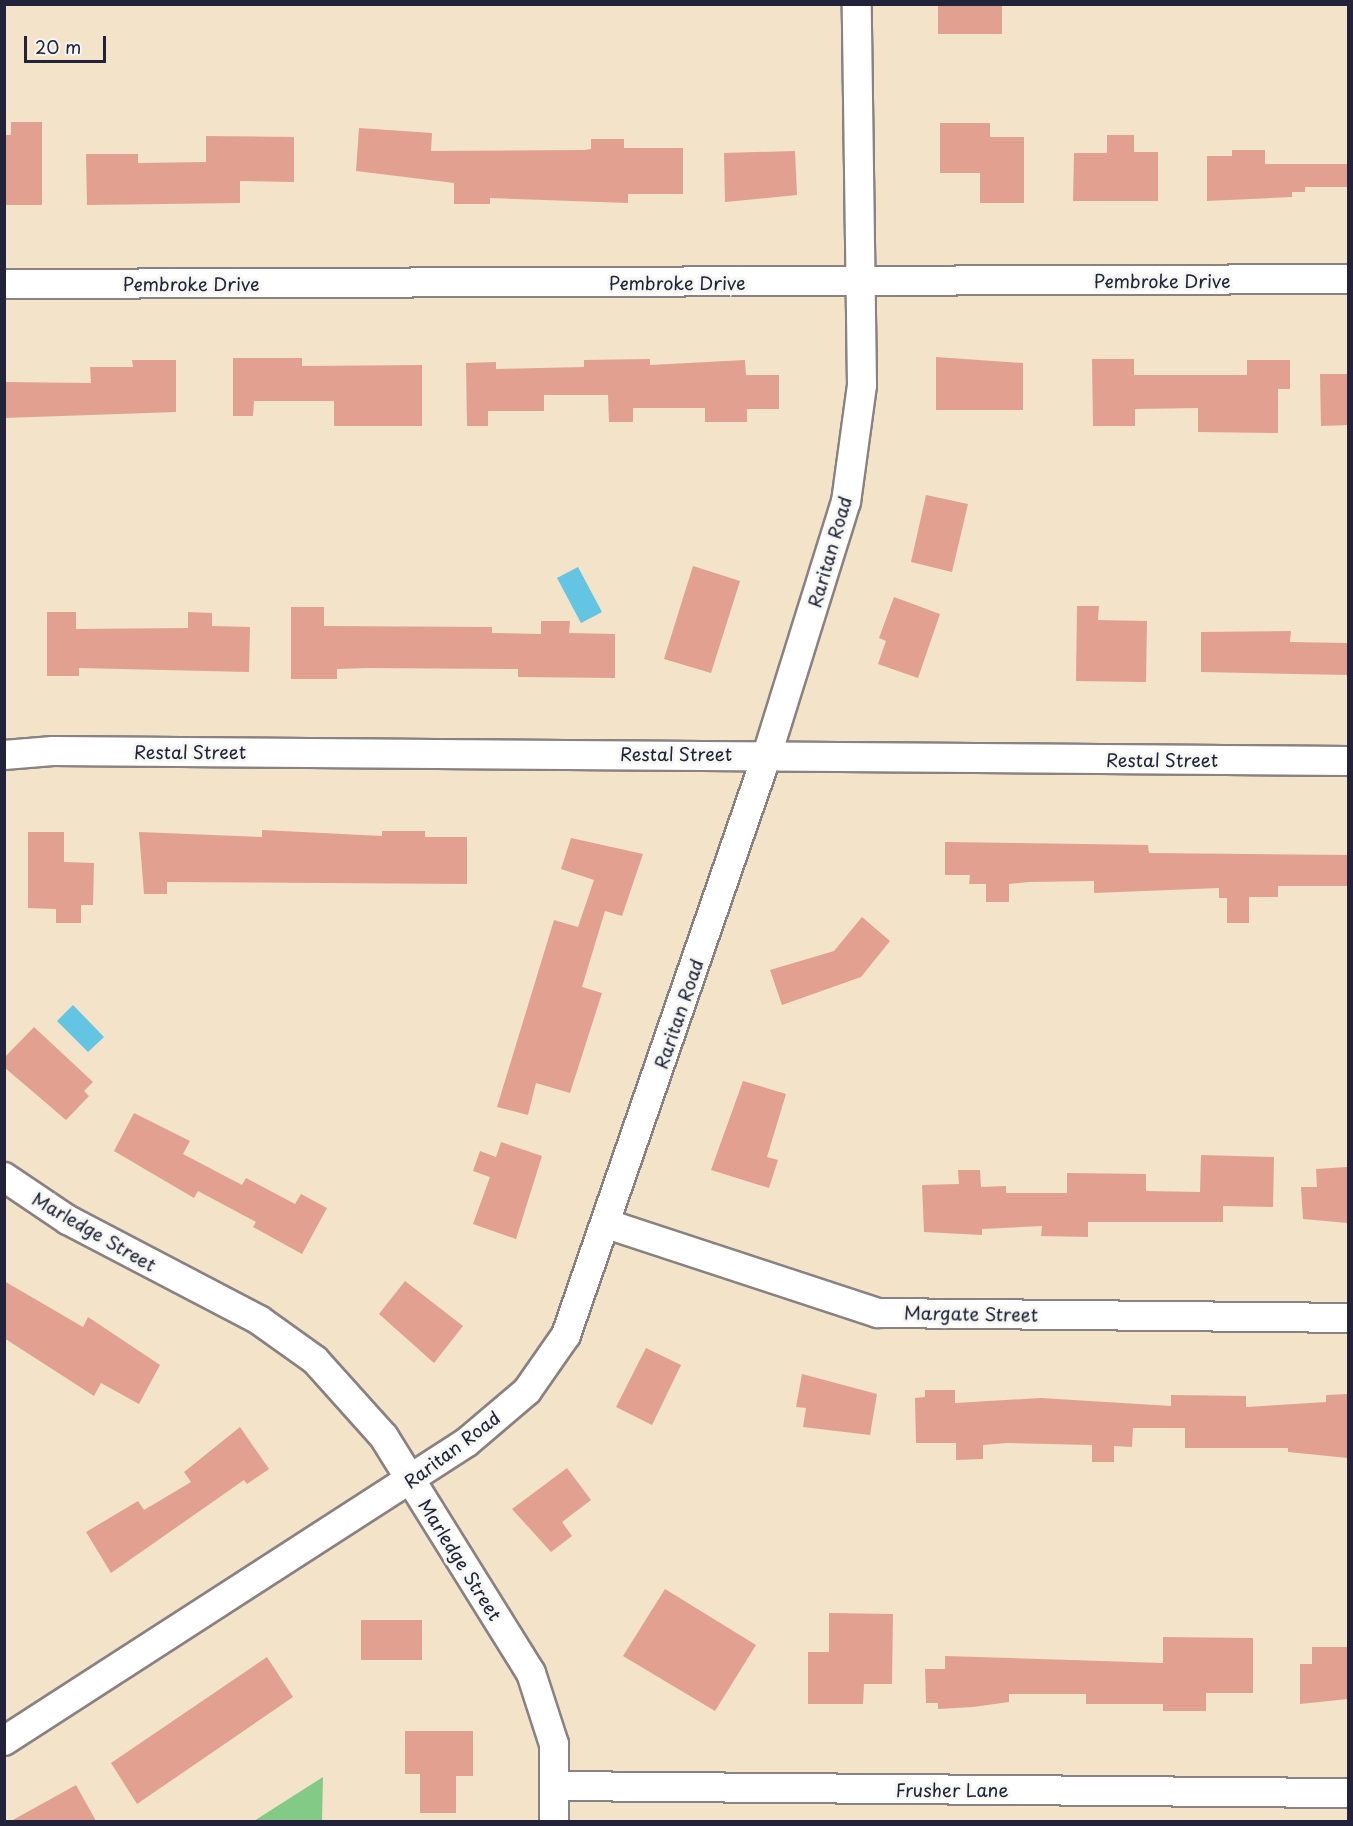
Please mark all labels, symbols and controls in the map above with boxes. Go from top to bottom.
scale bar [27,24,110,62]
text: 20 m [35,33,81,60]
street label: Pembroke Drive [1093,270,1231,292]
street label: Pembroke Drive [608,272,746,294]
street label: Pembroke Drive [122,273,260,295]
street label: Raritan Road [804,494,856,610]
street label: Restal Street [133,741,247,763]
street label: Restal Street [619,743,733,765]
street label: Restal Street [1105,749,1219,771]
street label: Raritan Road [650,956,708,1072]
street label: Marledge Street [28,1188,160,1276]
street label: Margate Street [904,1302,1038,1326]
street label: Raritan Road [399,1407,505,1493]
street label: Marledge Street [414,1495,506,1625]
street label: Frusher Lane [896,1779,1008,1801]

